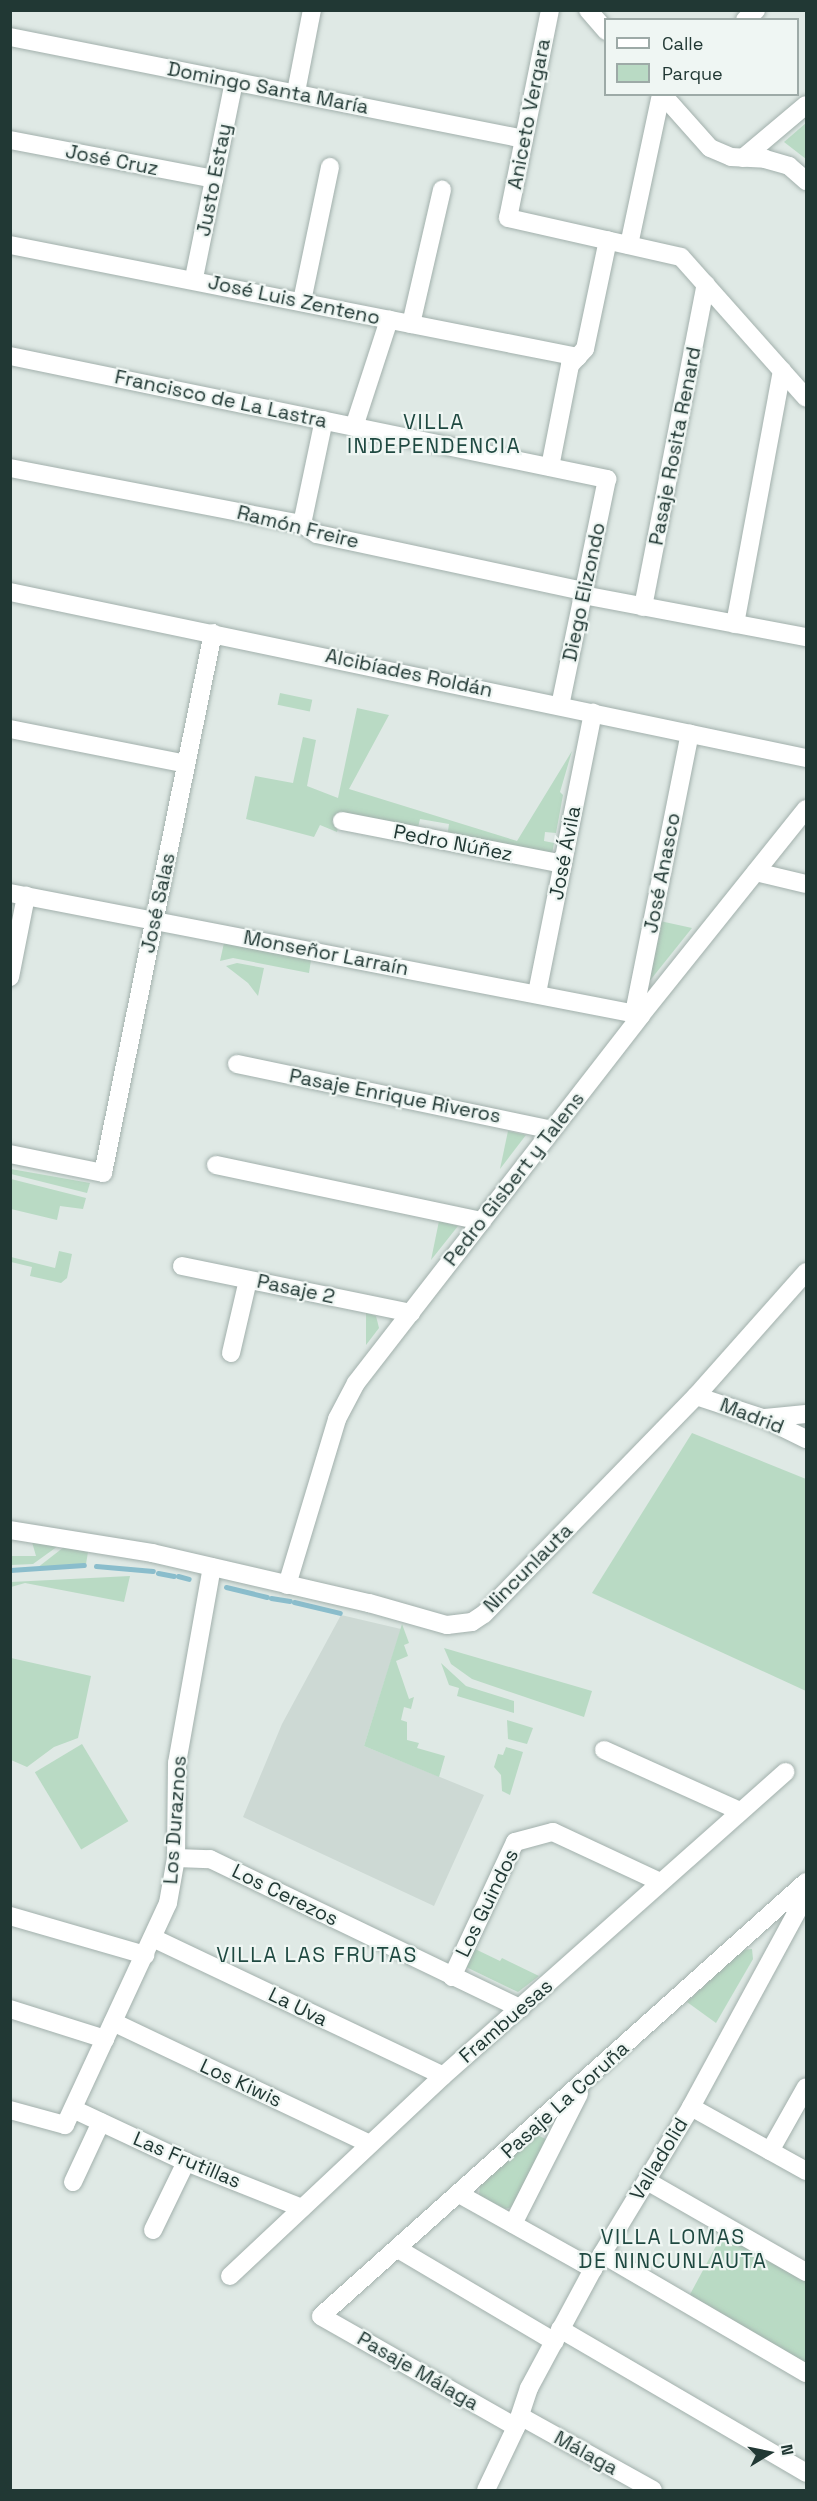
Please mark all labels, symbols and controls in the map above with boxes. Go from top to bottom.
legend [604,18,799,96]
text: Calle [662,32,703,55]
street label: Aniceto Vergara [503,37,555,191]
street label: Domingo Santa María [165,57,371,119]
text: Parque [662,62,723,85]
street label: Justo Estay [191,122,237,238]
street label: José Cruz [63,139,161,181]
street label: José Luis Zenteno [206,270,382,330]
street label: Pasaje Rosita Renard [644,345,706,547]
street label: Francisco de La Lastra [113,365,329,433]
district label: VILLA INDEPENDENCIA [347,409,521,459]
street label: Ramón Freire [235,500,361,554]
street label: Diego Elizondo [558,520,610,664]
street label: Alcibíades Roldán [323,644,495,702]
street label: José Ávila [544,804,586,902]
street label: José Anasco [639,811,685,935]
street label: Pedro Núñez [391,820,515,866]
street label: José Salas [136,851,180,955]
street label: Monseñor Larraín [242,925,410,981]
street label: Pasaje Enrique Riveros [287,1064,503,1128]
street label: Pedro Gisbert y Talens [438,1087,590,1271]
street label: Pasaje 2 [255,1269,337,1309]
street label: Madrid [717,1393,787,1439]
street label: Nincunlauta [479,1519,577,1617]
street label: Los Duraznos [159,1755,191,1885]
street label: Los Guindos [451,1845,523,1961]
street label: Los Cerezos [228,1859,342,1931]
district label: VILLA LAS FRUTAS [216,1942,418,1968]
street label: Frambuesas [454,1974,558,2068]
street label: La Uva [264,1982,332,2032]
street label: Pasaje La Coruña [496,2036,634,2164]
street label: Los Kiwis [196,2054,286,2112]
street label: Valladolid [625,2113,693,2205]
street label: Las Frutillas [130,2127,244,2193]
district label: VILLA LOMAS DE NINCUNLAUTA [579,2224,767,2274]
street label: Pasaje Málaga [353,2327,483,2415]
north arrow [739,2423,799,2483]
street label: Málaga [550,2426,622,2480]
text: N [776,2443,798,2457]

